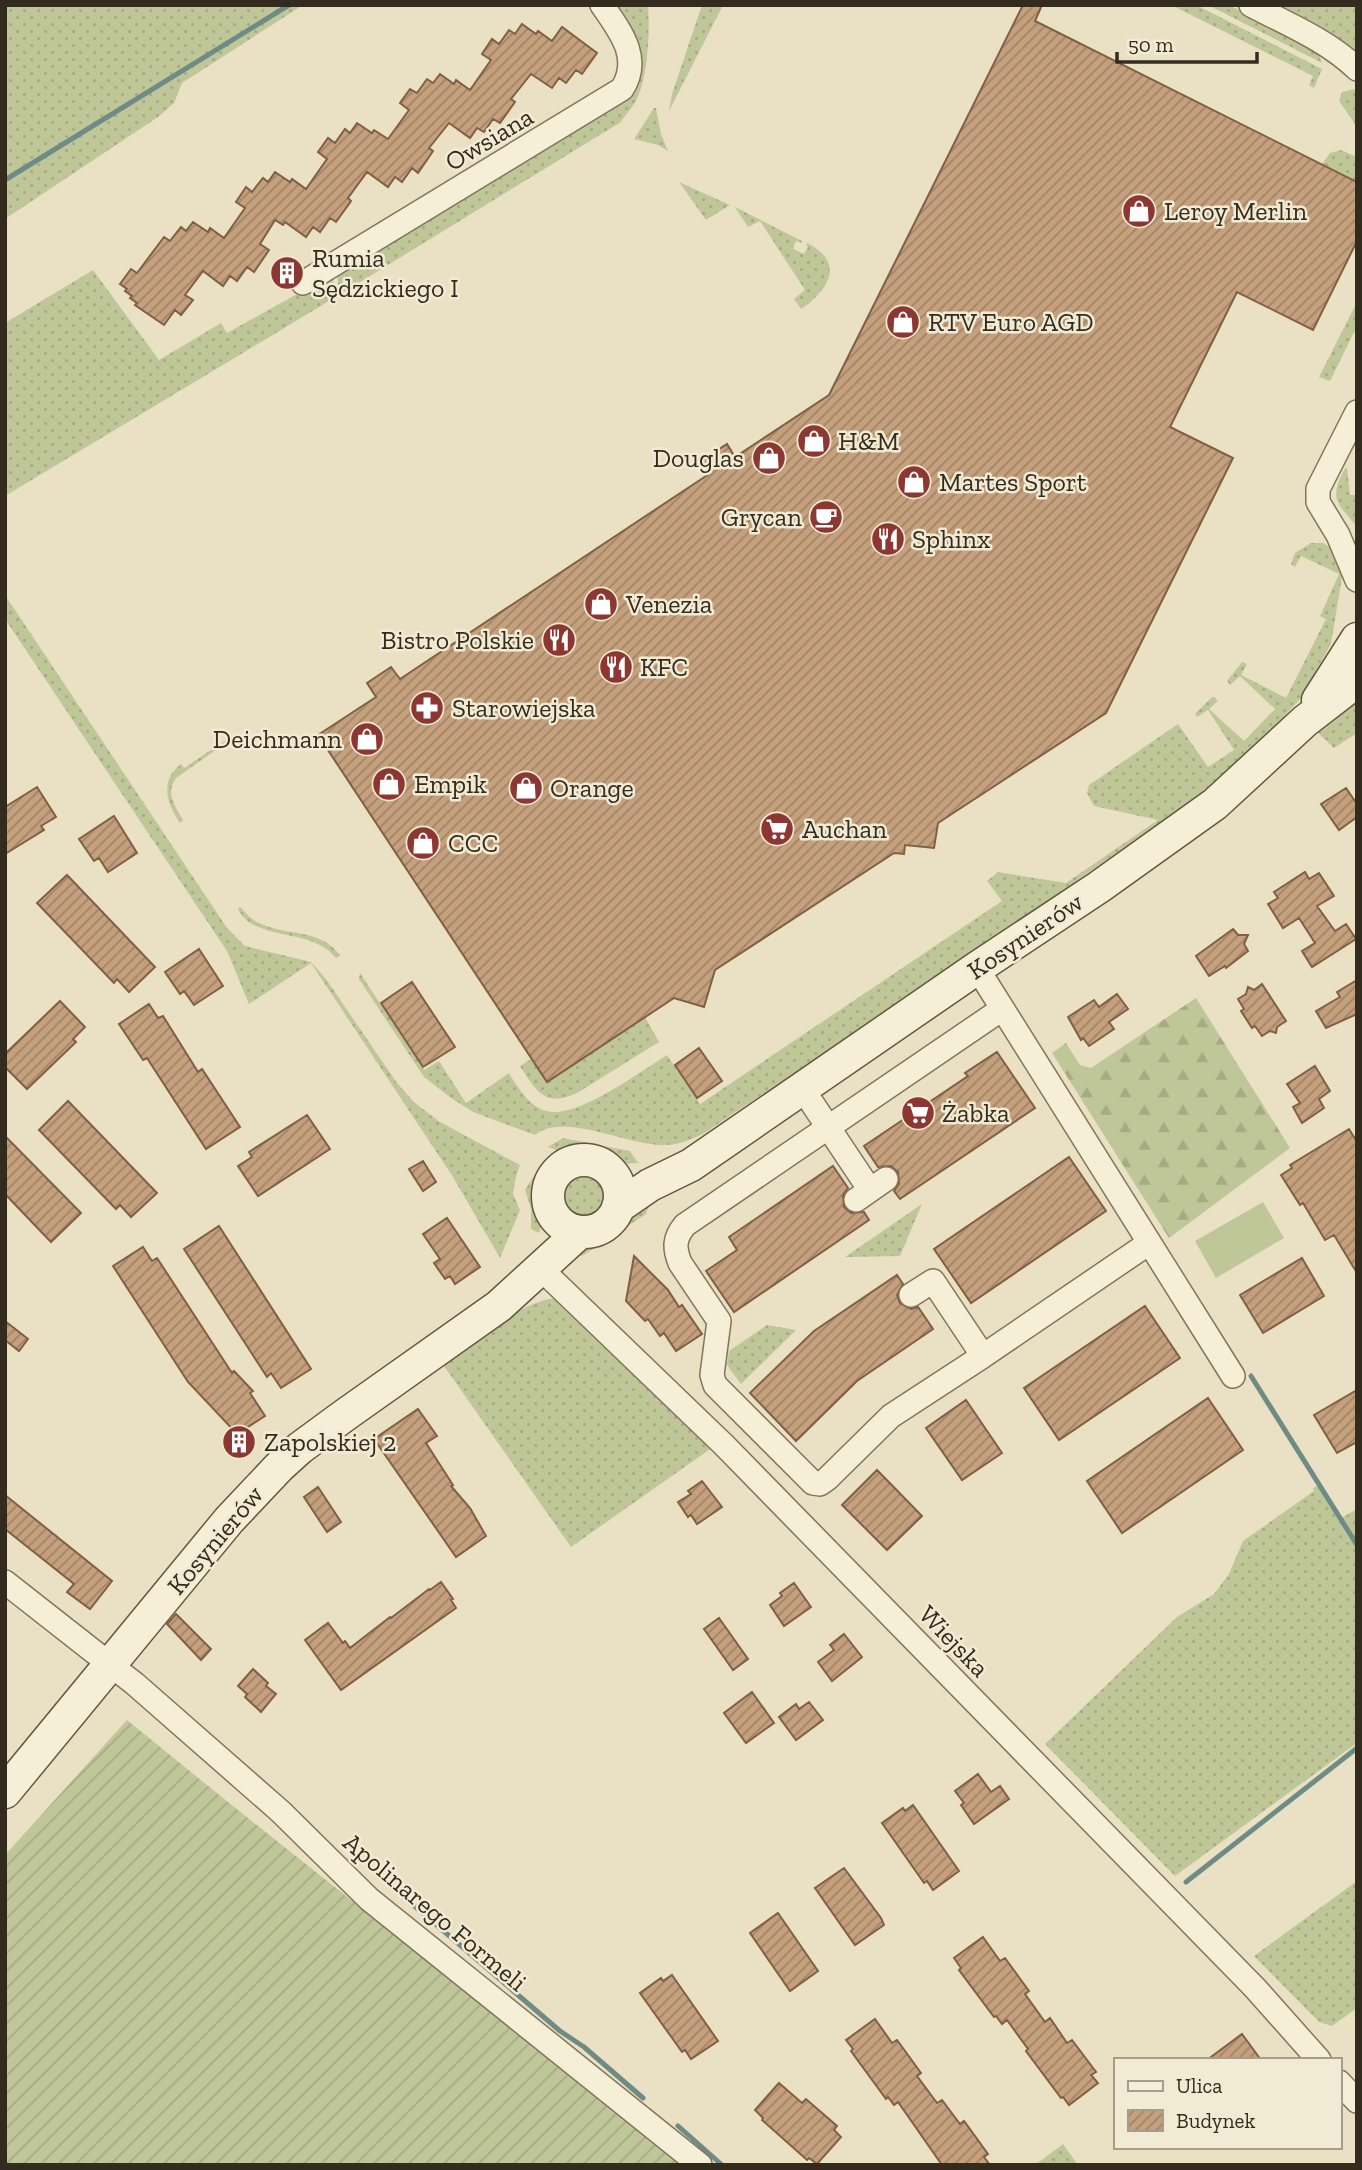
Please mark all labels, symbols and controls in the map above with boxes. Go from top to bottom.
scale bar [1117,21,1257,65]
text: 50 m [1128,32,1174,57]
street label: Owsiana [439,100,539,178]
shop icon: Leroy Merlin [1120,192,1158,230]
place label: Leroy Merlin [1164,195,1307,227]
place label: Rumia Sędzickiego I [312,242,459,304]
building icon: Rumia Sędzickiego I [268,254,306,292]
shop icon: RTV Euro AGD [884,303,922,341]
place label: RTV Euro AGD [928,306,1094,338]
shop icon: H&M [795,422,833,460]
place label: H&M [838,425,900,457]
shop icon: Douglas [750,439,788,477]
place label: Douglas [653,442,744,474]
shop icon: Martes Sport [895,463,933,501]
place label: Martes Sport [939,466,1087,498]
cafe icon: Grycan [807,498,845,536]
place label: Grycan [721,501,802,533]
restaurant icon: Sphinx [869,520,907,558]
place label: Sphinx [912,523,990,555]
shop icon: Venezia [582,585,620,623]
place label: Venezia [625,588,713,620]
restaurant icon: Bistro Polskie [540,621,578,659]
place label: Bistro Polskie [381,624,534,656]
restaurant icon: KFC [597,648,635,686]
place label: KFC [640,651,688,683]
pharmacy icon: Starowiejska [408,689,446,727]
place label: Starowiejska [452,692,596,724]
shop icon: Deichmann [348,720,386,758]
place label: Deichmann [213,723,342,755]
shop icon: Empik [370,765,408,803]
place label: Empik [414,768,487,800]
shop icon: Orange [507,769,545,807]
place label: Orange [550,772,634,804]
supermarket icon: Auchan [758,810,796,848]
place label: Auchan [802,813,887,845]
shop icon: CCC [404,824,442,862]
place label: CCC [448,827,498,859]
street label: Kosynierów [961,886,1089,986]
supermarket icon: Żabka [899,1094,937,1132]
place label: Żabka [942,1097,1010,1129]
building icon: Zapolskiej 2 [220,1423,258,1461]
place label: Zapolskiej 2 [264,1426,396,1458]
street label: Kosynierów [160,1479,270,1601]
street label: Wiejska [912,1598,996,1684]
street label: Apolinarego Formeli [337,1826,533,1998]
legend [1114,2058,1341,2149]
text: Ulica [1176,2073,1222,2098]
text: Budynek [1176,2108,1255,2133]

